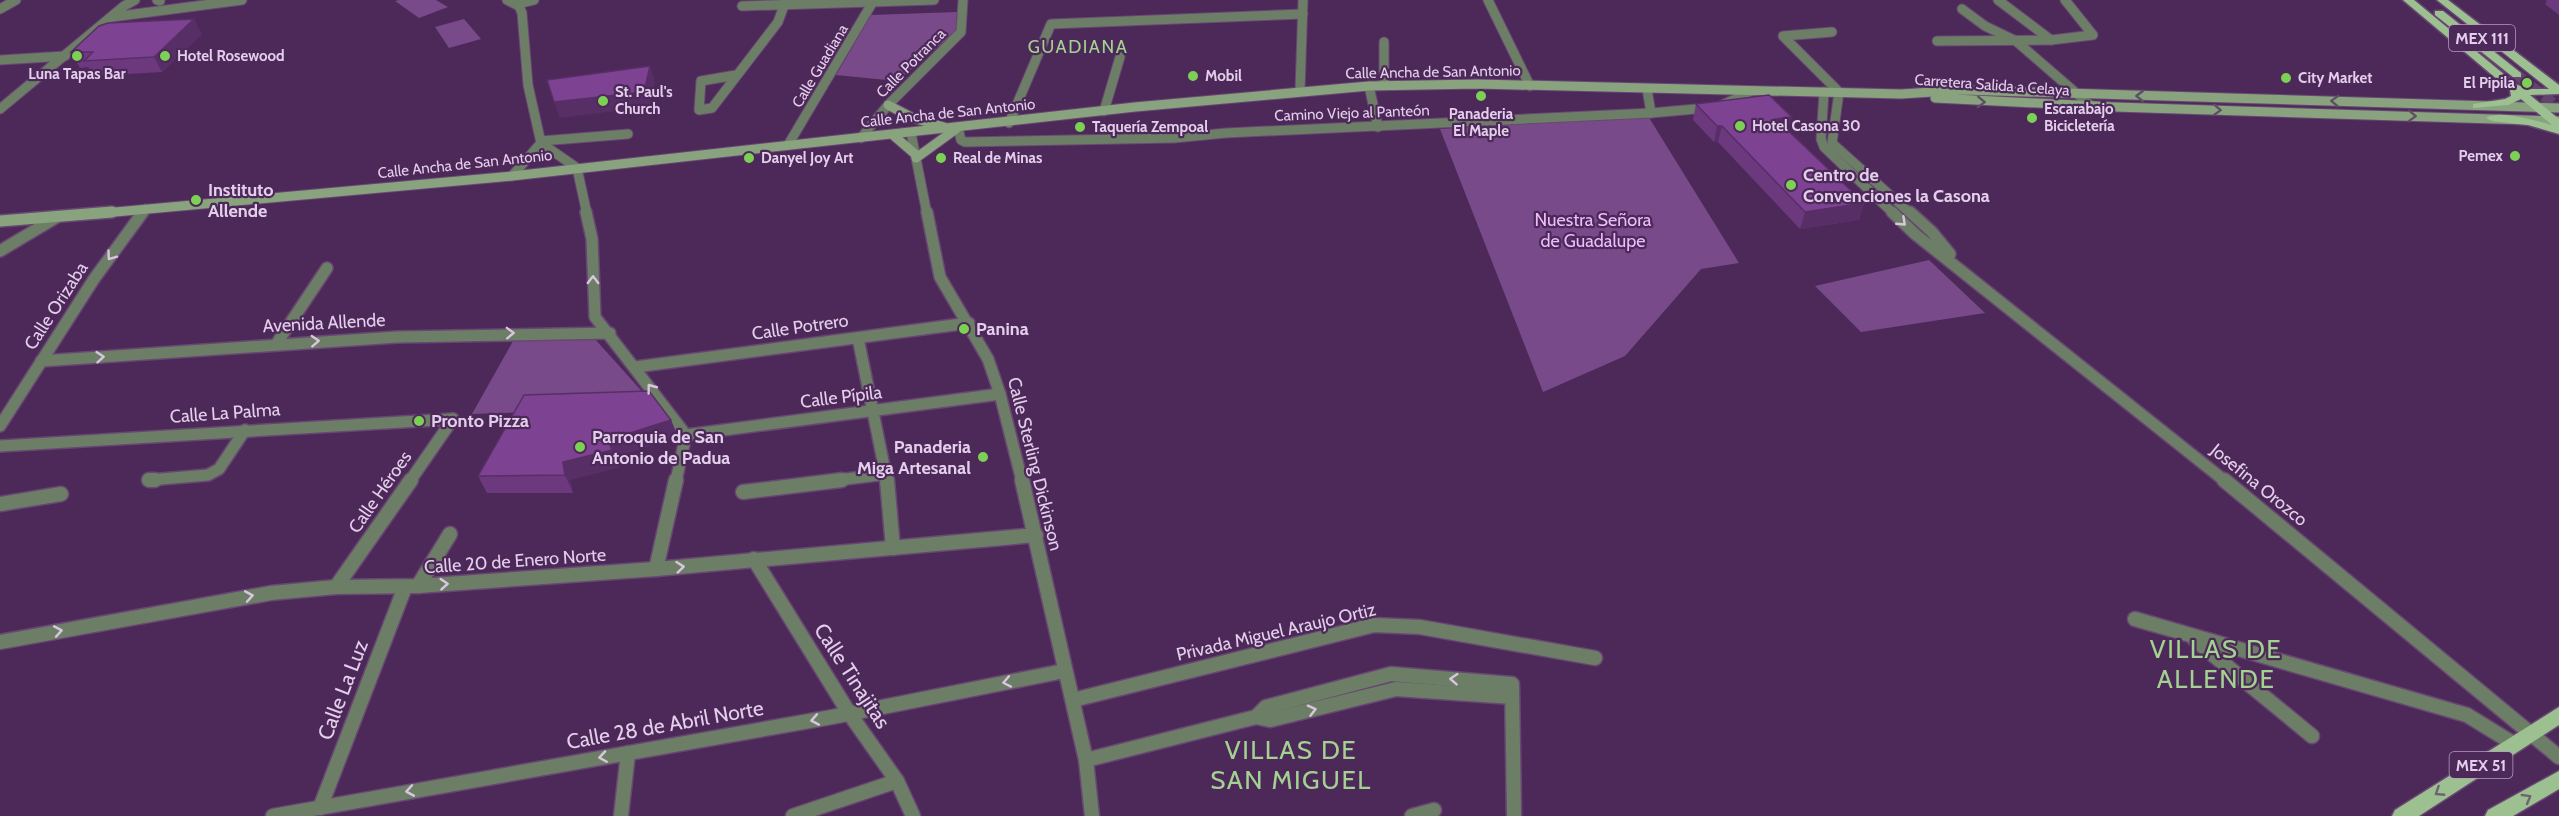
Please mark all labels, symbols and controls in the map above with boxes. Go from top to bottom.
street label: Calle Guadiana [788,20,852,111]
street label: Calle Potranca [873,24,950,101]
road number: MEX 111 [2449,25,2515,51]
district label: GUADIANA [1028,36,1128,58]
place label: Hotel Rosewood [177,47,285,65]
marker: Luna Tapas Bar [70,49,84,63]
marker: Hotel Rosewood [158,49,172,63]
street label: Calle Ancha de San Antonio [1345,61,1521,83]
place label: Luna Tapas Bar [28,65,126,83]
place label: Mobil [1205,67,1242,85]
marker: Mobil [1186,69,1200,83]
place label: City Market [2298,69,2372,87]
street label: Carretera Salida a Celaya [1914,71,2071,99]
marker: City Market [2279,71,2293,85]
place label: El Pipila [2463,74,2516,92]
marker: El Pipila [2520,76,2534,90]
place label: St. Paul's Church [615,83,673,118]
marker: Panaderia El Maple [1474,89,1488,103]
one-way arrow [2135,90,2144,102]
marker: St. Paul's Church [596,94,610,108]
street label: Calle Ancha de San Antonio [860,95,1036,131]
one-way arrow [1976,95,1985,108]
one-way arrow [2330,95,2339,108]
place label: Escarabajo Bicicletería [2044,100,2115,135]
street label: Camino Viejo al Panteón [1274,101,1430,125]
one-way arrow [2213,104,2222,116]
place label: Panaderia El Maple [1449,105,1514,140]
one-way arrow [2408,109,2417,122]
marker: Escarabajo Bicicletería [2025,111,2039,125]
place label: Hotel Casona 30 [1752,117,1861,135]
place label: Taquería Zempoal [1092,118,1208,136]
marker: Hotel Casona 30 [1733,119,1747,133]
marker: Taquería Zempoal [1073,120,1087,134]
street label: Calle Ancha de San Antonio [377,146,553,182]
place label: Pemex [2458,147,2504,165]
place label: Danyel Joy Art [761,149,853,167]
place label: Real de Minas [953,149,1042,167]
marker: Pemex [2508,149,2522,163]
marker: Danyel Joy Art [742,151,756,165]
marker: Real de Minas [934,151,948,165]
place label: Centro de Convenciones la Casona [1803,164,1990,207]
marker: Centro de Convenciones la Casona [1784,178,1798,192]
place label: Instituto Allende [208,179,274,222]
marker: Instituto Allende [189,193,203,207]
park label: Nuestra Señora de Guadalupe [1535,209,1652,252]
one-way arrow [1895,215,1906,226]
one-way arrow [107,250,118,261]
street label: Calle Orizaba [19,258,93,354]
one-way arrow [587,276,599,285]
street label: Avenida Allende [262,309,386,337]
street label: Calle Potrero [750,309,850,345]
place label: Panina [976,318,1029,340]
marker: Panina [957,322,971,336]
one-way arrow [505,326,514,339]
one-way arrow [311,334,320,347]
one-way arrow [95,350,104,363]
street label: Calle Sterling Dickinson [1003,375,1067,553]
street label: Calle Pípila [799,381,883,413]
one-way arrow [647,384,658,395]
street label: Calle La Palma [169,398,281,428]
place label: Pronto Pizza [431,410,529,432]
marker: Pronto Pizza [412,414,426,428]
place label: Parroquia de San Antonio de Padua [592,426,730,469]
place label: Panaderia Miga Artesanal [857,436,971,479]
street label: Josefina Orozco [2205,439,2312,531]
marker: Parroquia de San Antonio de Padua [573,440,587,454]
street label: Calle Héroes [344,447,416,537]
marker: Panaderia Miga Artesanal [976,450,990,464]
street label: Calle 20 de Enero Norte [423,544,607,578]
one-way arrow [675,561,685,574]
one-way arrow [439,578,448,591]
one-way arrow [245,591,254,603]
street label: Privada Miguel Araujo Ortiz [1174,598,1378,666]
street label: Calle Tinajitas [808,618,896,734]
one-way arrow [52,625,62,638]
district label: VILLAS DE ALLENDE [2150,633,2282,695]
street label: Calle La Luz [312,636,373,743]
one-way arrow [1449,673,1458,686]
one-way arrow [1002,675,1012,688]
street label: Calle 28 de Abril Norte [564,695,766,754]
one-way arrow [1307,704,1317,717]
one-way arrow [811,713,821,726]
district label: VILLAS DE SAN MIGUEL [1210,734,1372,796]
one-way arrow [598,751,607,763]
road number: MEX 51 [2450,752,2512,778]
one-way arrow [406,784,416,797]
one-way arrow [2435,785,2446,796]
one-way arrow [2521,793,2531,805]

